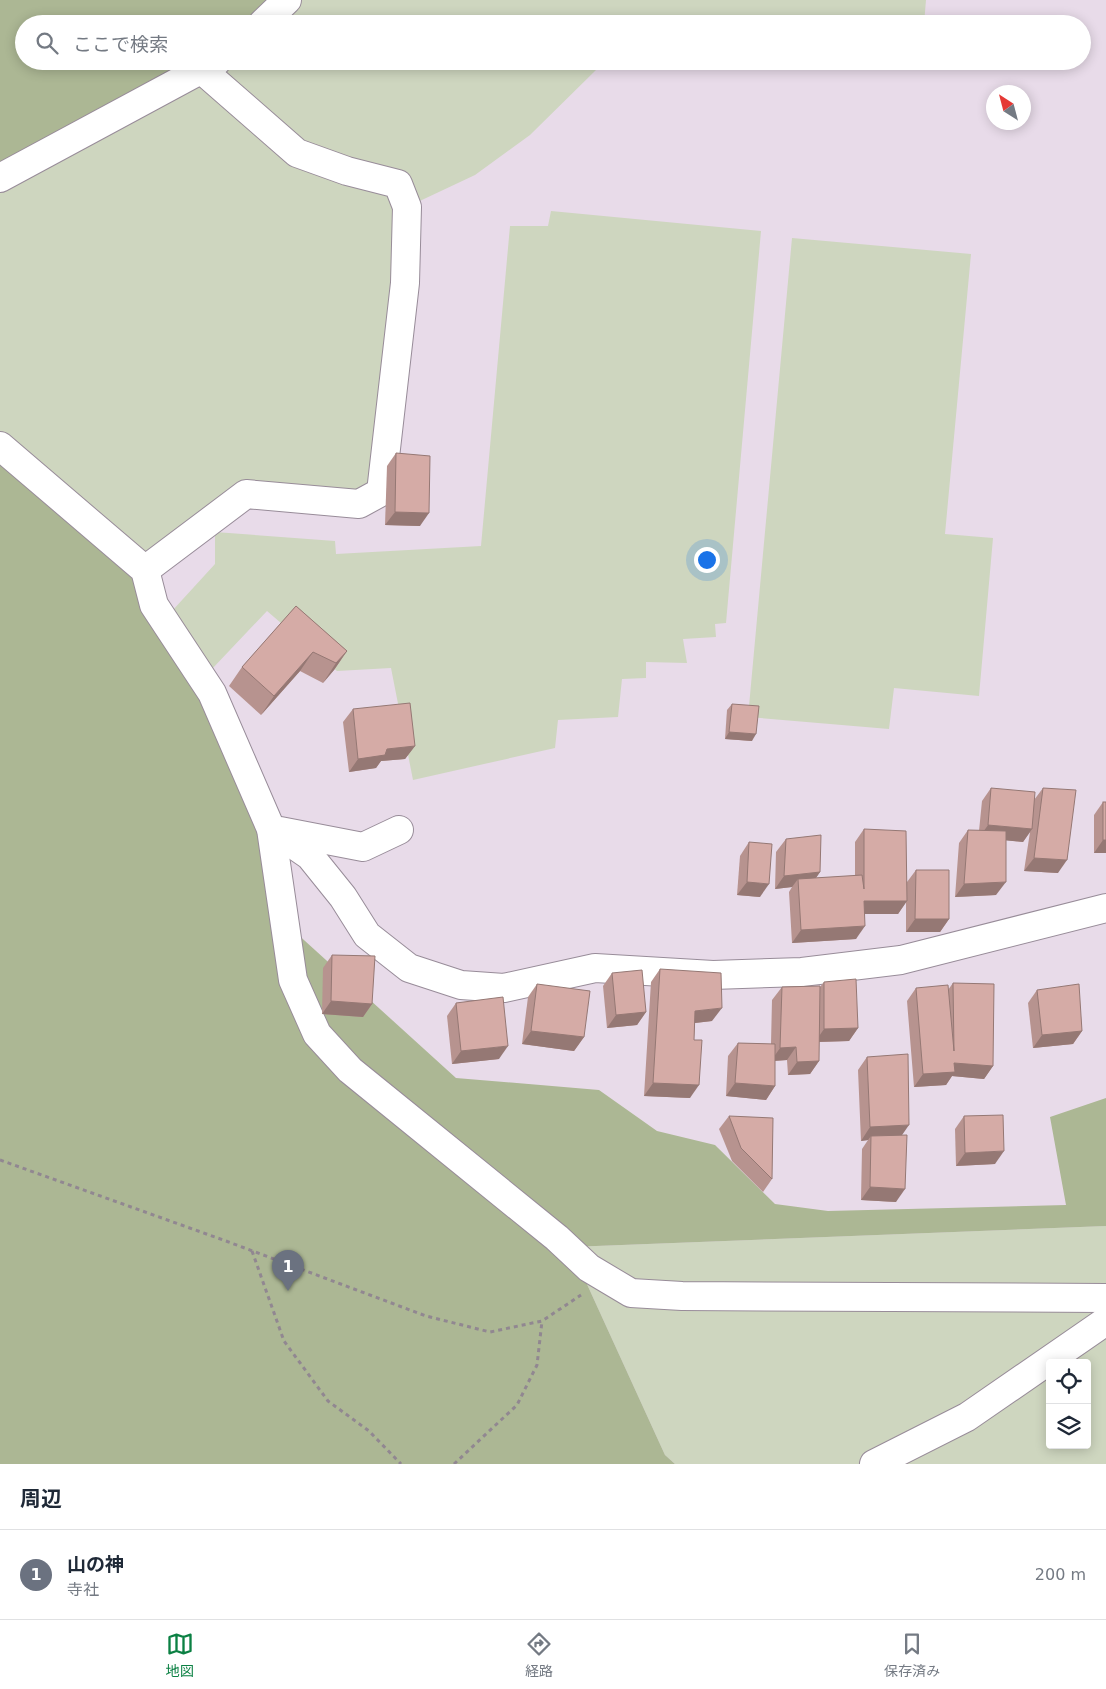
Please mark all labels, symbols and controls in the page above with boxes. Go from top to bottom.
search box [15,15,1091,70]
icon: search [33,29,61,57]
text: ここで検索 [73,33,168,55]
north arrow [986,85,1031,130]
your location [694,547,720,573]
pin: 1 [272,1250,304,1291]
map controls [1046,1359,1091,1449]
button: locate [1046,1359,1091,1404]
button: layers [1046,1404,1091,1449]
text: 周辺 [20,1487,62,1511]
text: 山の神 [67,1553,124,1575]
text: 1 [30,1565,42,1584]
text: 200 m [1035,1565,1086,1584]
text: 寺社 [67,1580,99,1599]
tab: 地図 [166,1630,194,1680]
tab: 経路 [525,1630,553,1680]
tab: 保存済み [884,1630,940,1680]

